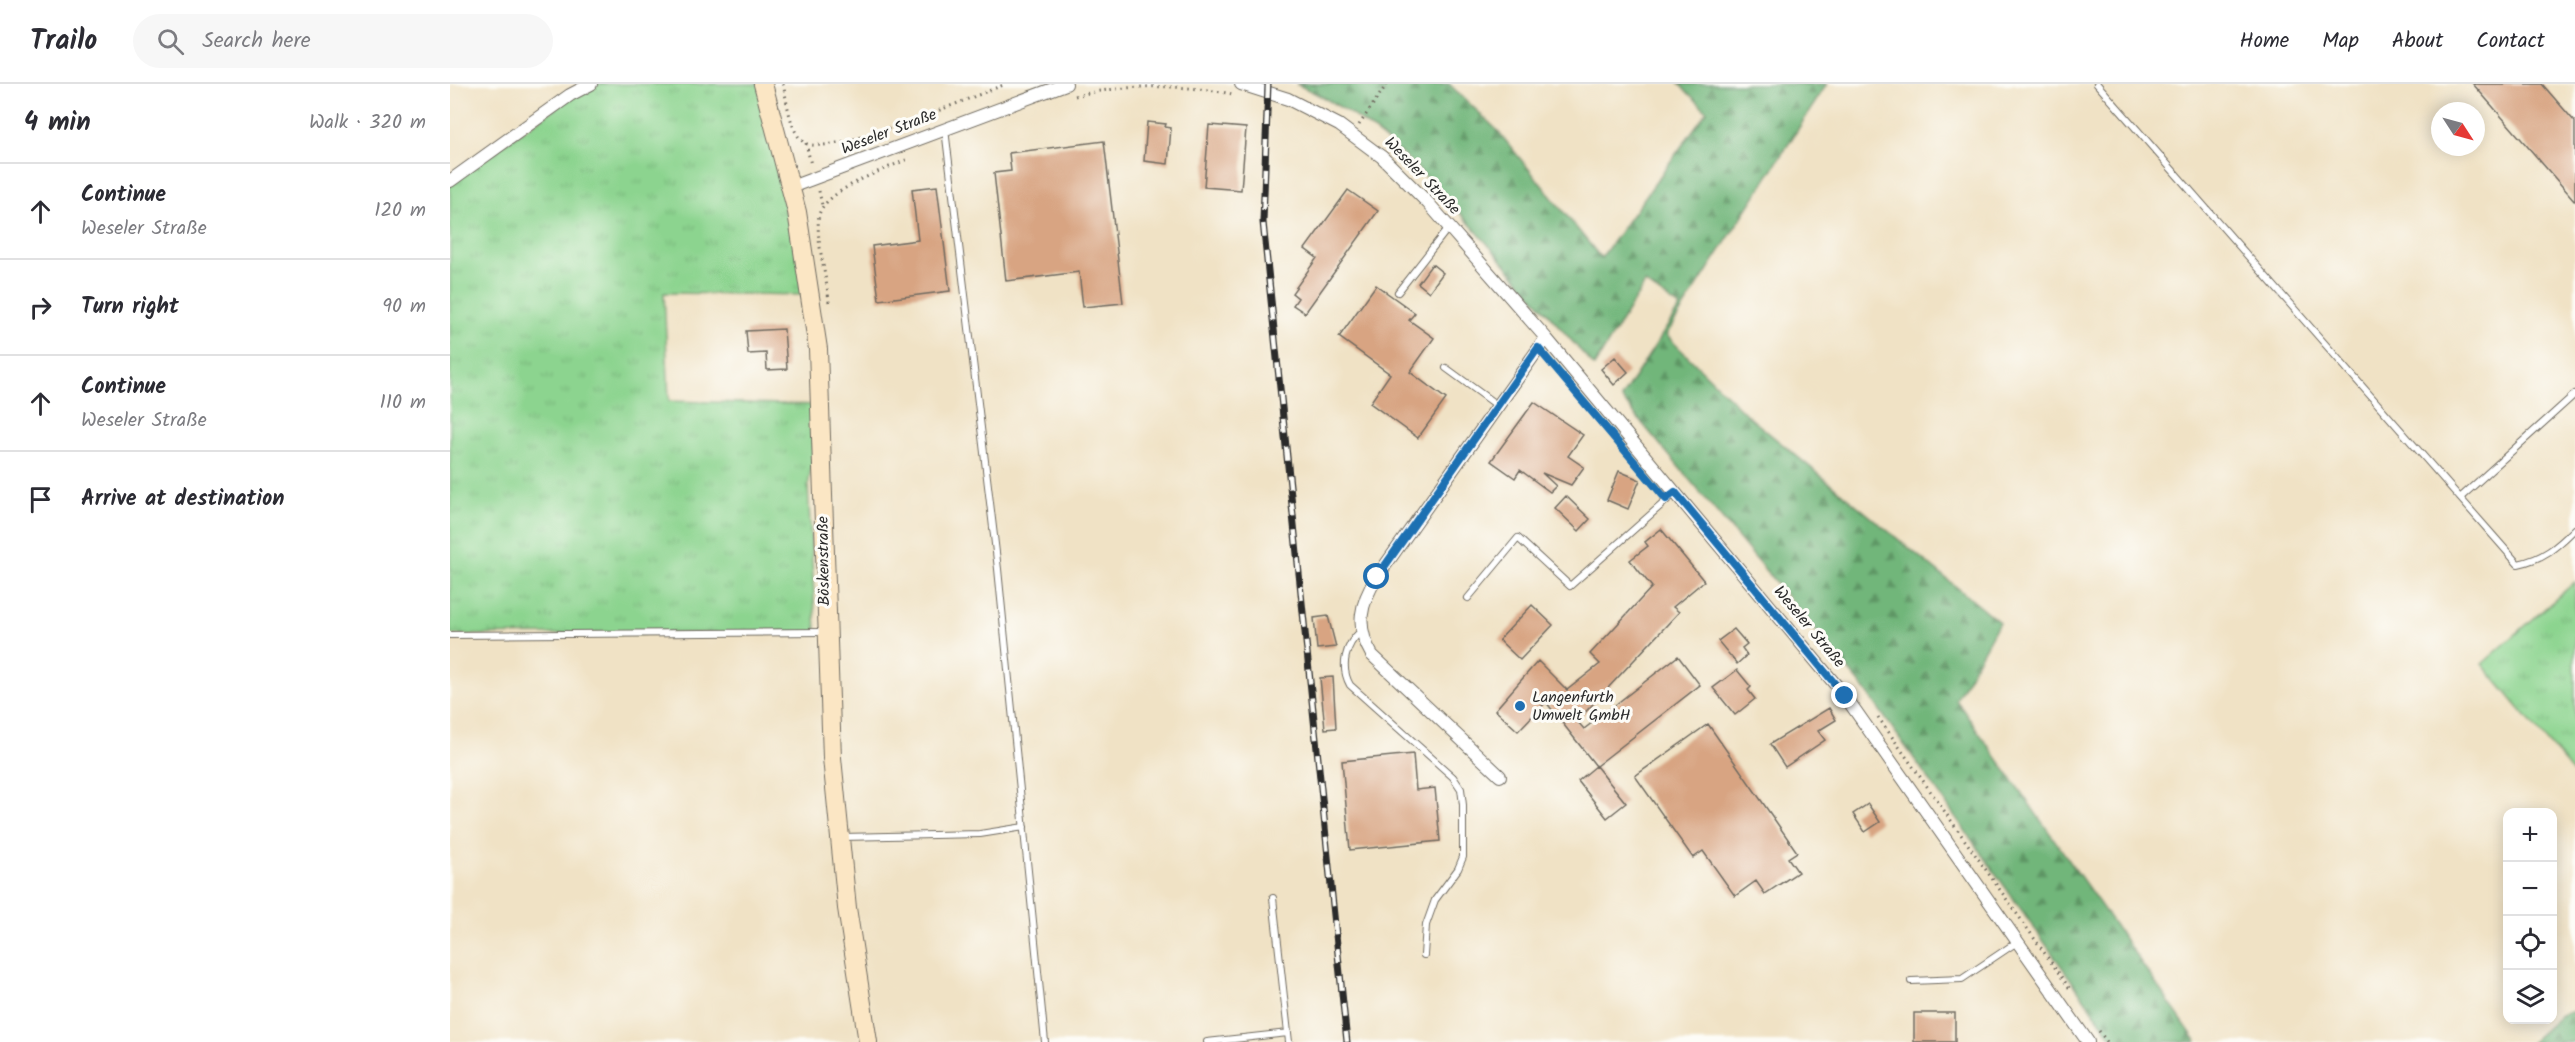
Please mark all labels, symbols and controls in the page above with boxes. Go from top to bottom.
search box [133,14,553,68]
text: Trailo [30,19,97,64]
text: Search here [202,24,311,59]
icon: search [154,25,187,58]
text: Home [2240,25,2289,58]
text: Map [2322,25,2359,58]
text: About [2392,25,2443,58]
text: Contact [2476,25,2545,58]
text: 4 min [24,102,91,144]
street label: Weseler Straße [838,102,940,162]
north arrow [2431,102,2485,156]
text: Walk · 320 m [309,107,426,139]
street label: Weseler Straße [1378,131,1466,221]
text: Continue [81,178,166,213]
icon: ahead [24,195,57,228]
text: 120 m [374,195,426,227]
text: Weseler Straße [81,213,207,245]
text: Turn right [81,290,179,325]
icon: right [24,291,57,324]
text: 90 m [382,291,426,323]
text: Continue [81,370,166,405]
icon: ahead [24,387,57,420]
text: 110 m [380,387,426,419]
text: Weseler Straße [81,405,207,437]
text: Arrive at destination [81,482,284,517]
icon: arrive [24,483,57,516]
street label: Böskenstraße [811,516,837,606]
route start [1363,563,1389,589]
street label: Weseler Straße [1767,580,1851,674]
route end [1831,682,1857,708]
place label: Langenfurth Umwelt GmbH [1532,685,1630,728]
marker: Langenfurth Umwelt GmbH [1513,699,1527,713]
map controls [2503,808,2557,1024]
button: + [2503,808,2557,862]
button: − [2503,862,2557,916]
button: locate [2503,916,2557,970]
button: layers [2503,970,2557,1024]

